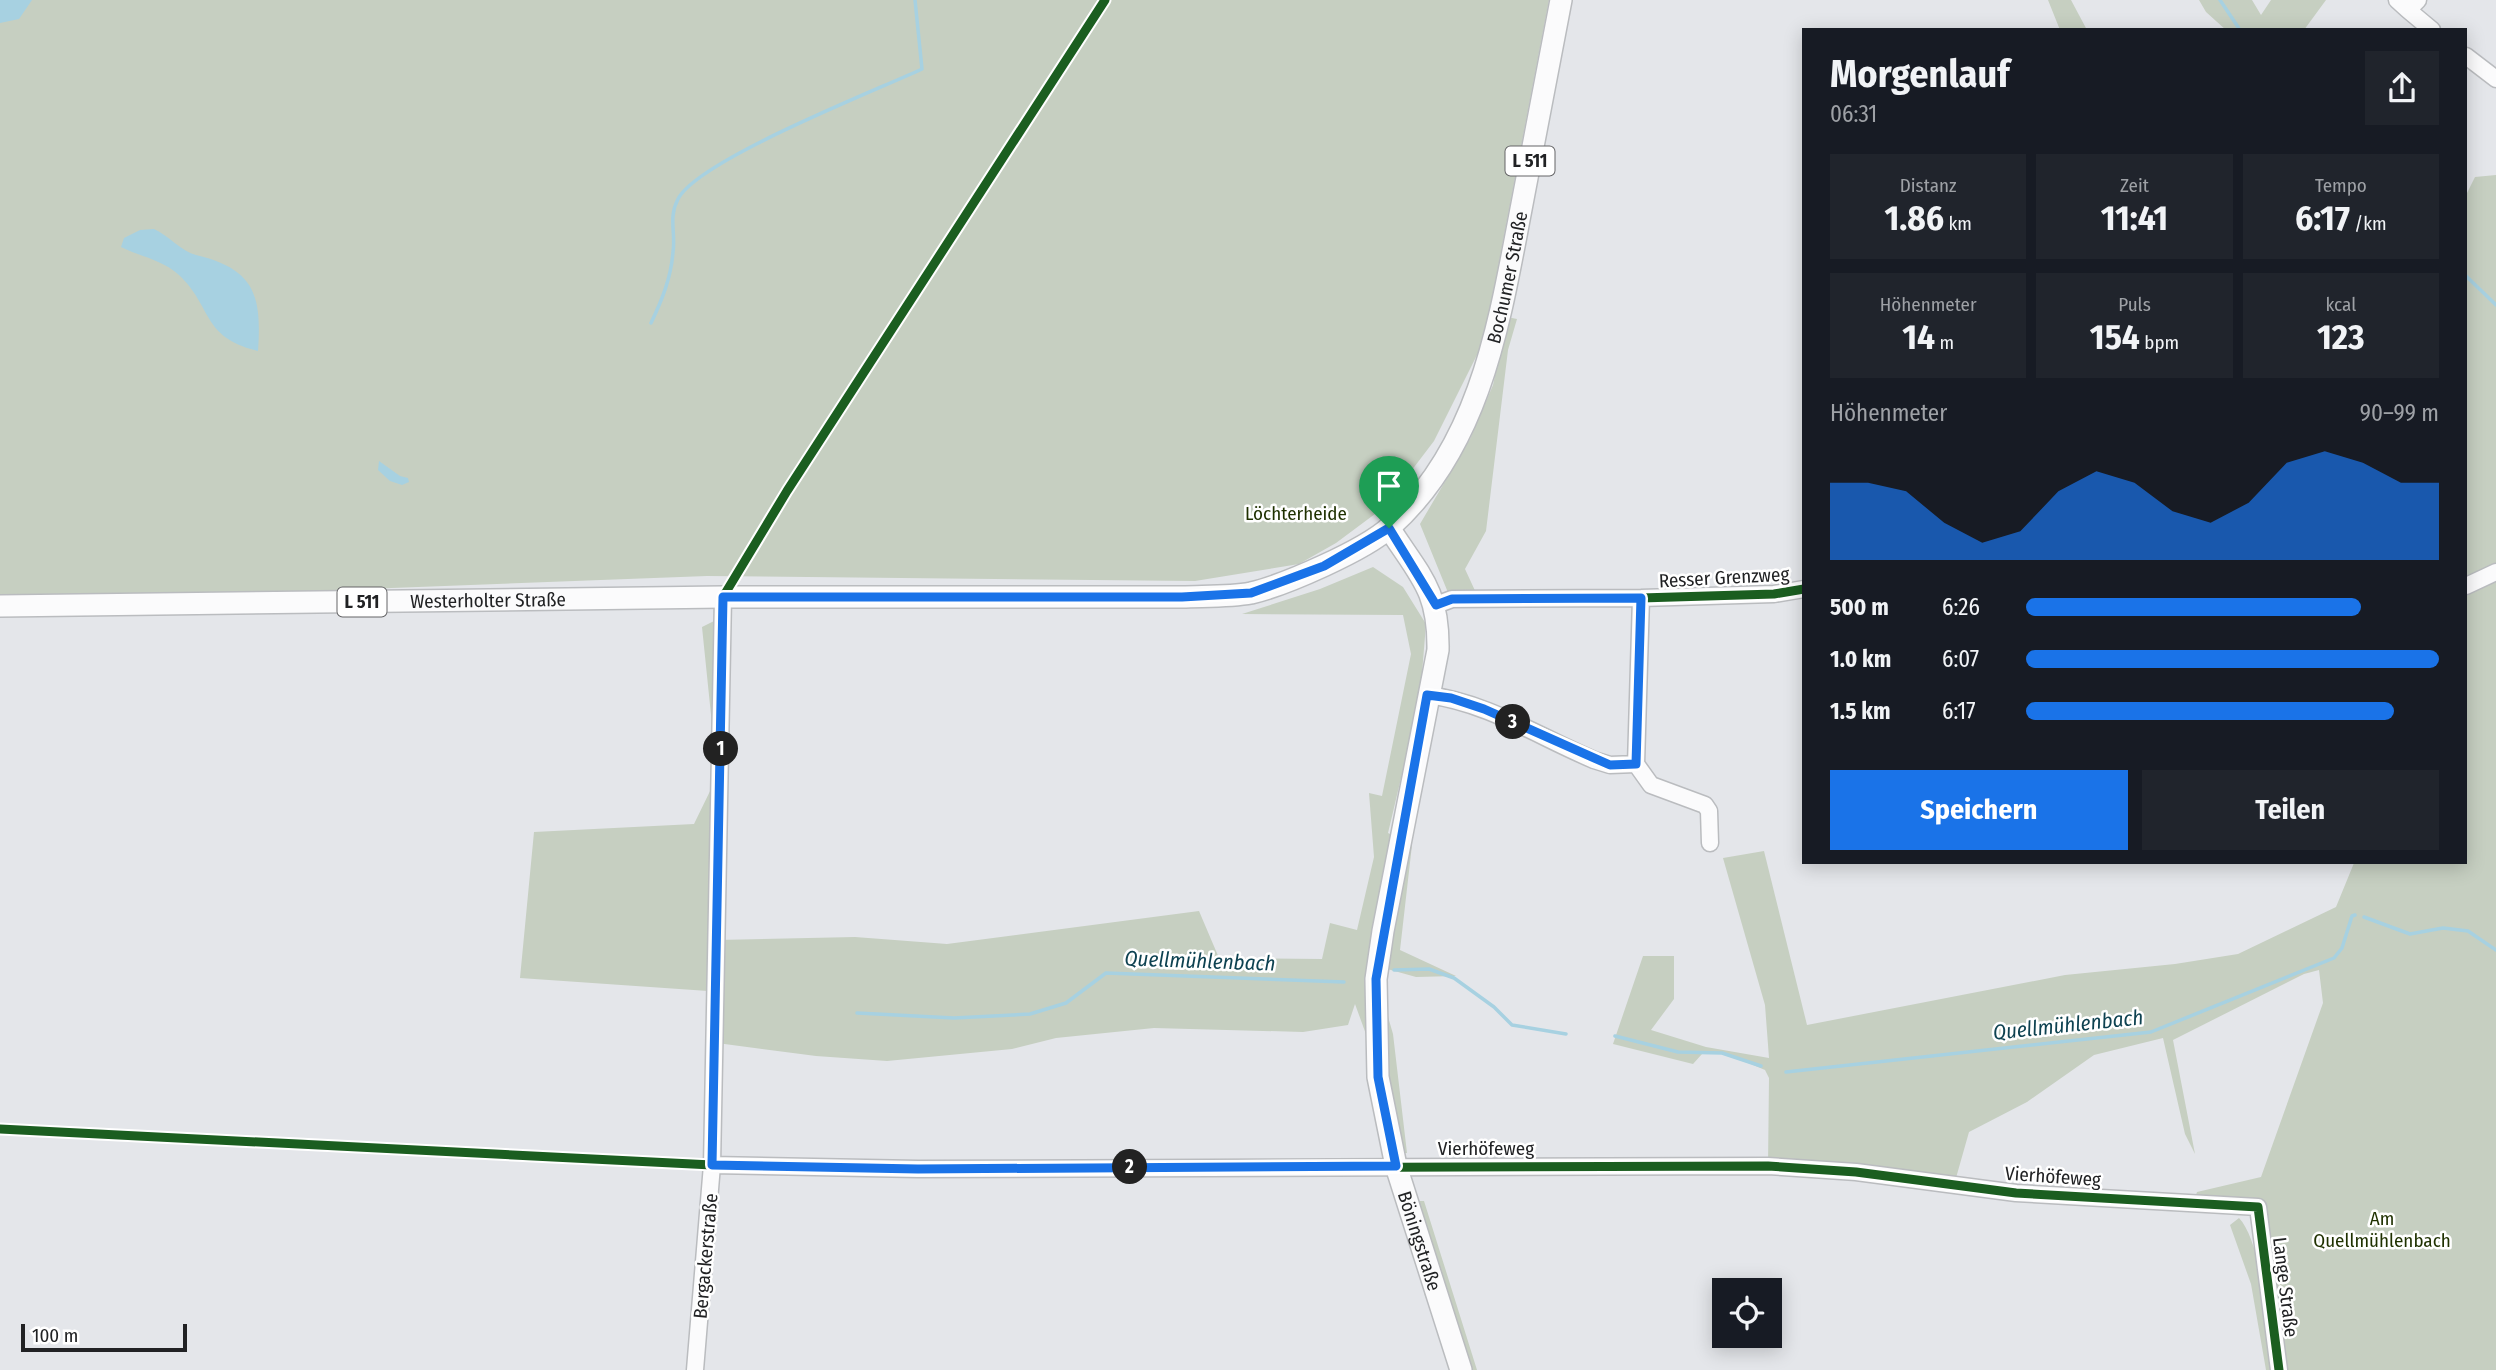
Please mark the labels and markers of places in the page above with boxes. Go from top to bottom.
pin [1359,456,1419,528]
pin: 3 [1496,704,1530,740]
pin: 1 [704,732,738,766]
pin: 2 [1112,1150,1148,1184]

